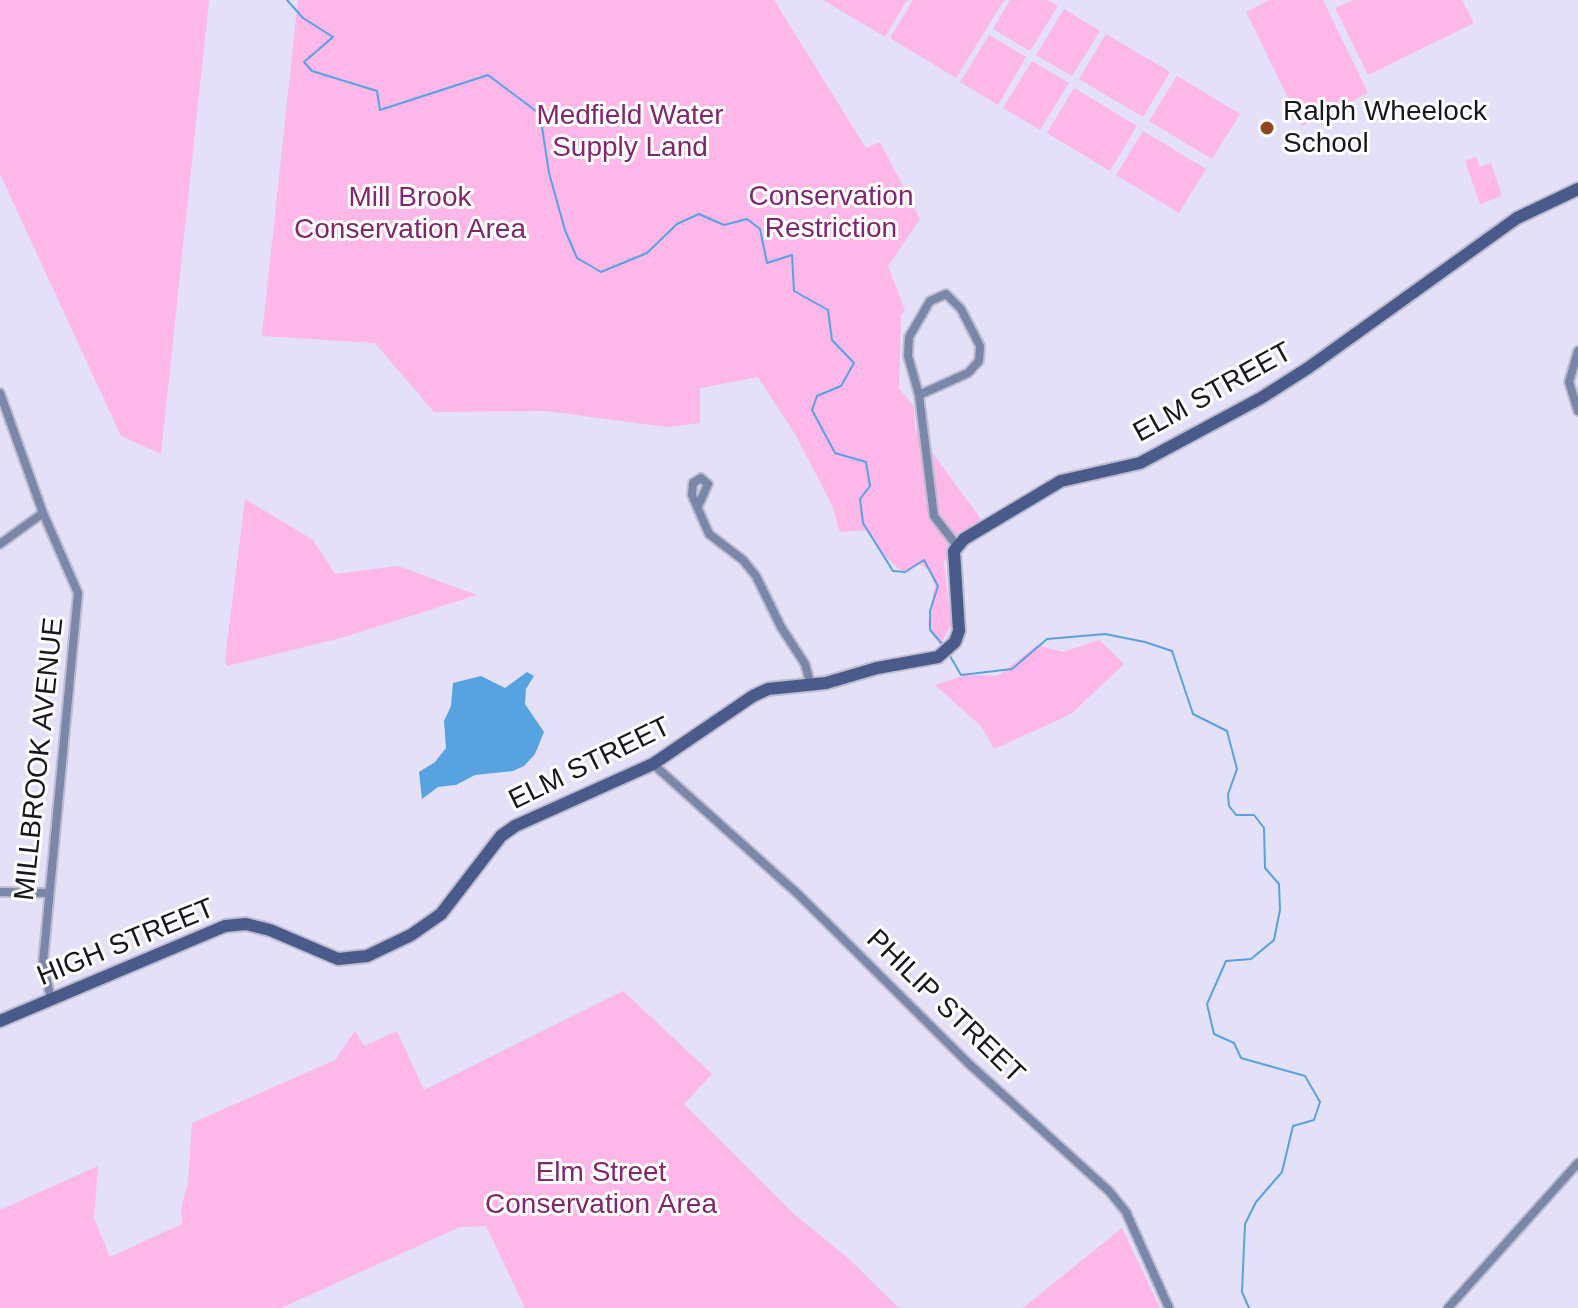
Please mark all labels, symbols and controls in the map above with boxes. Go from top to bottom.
place label: Ralph Wheelock School [1283,95,1487,161]
park label: Medfield Water Supply Land [536,99,724,165]
marker: Ralph Wheelock School [1258,119,1276,137]
park label: Conservation Restriction [749,180,913,246]
park label: Mill Brook Conservation Area [294,181,526,247]
street label: ELM STREET [1128,336,1298,450]
street label: MILLBROOK AVENUE [8,616,72,902]
street label: ELM STREET [504,710,676,818]
street label: HIGH STREET [32,892,220,994]
street label: PHILIP STREET [859,923,1031,1091]
park label: Elm Street Conservation Area [485,1156,717,1222]

